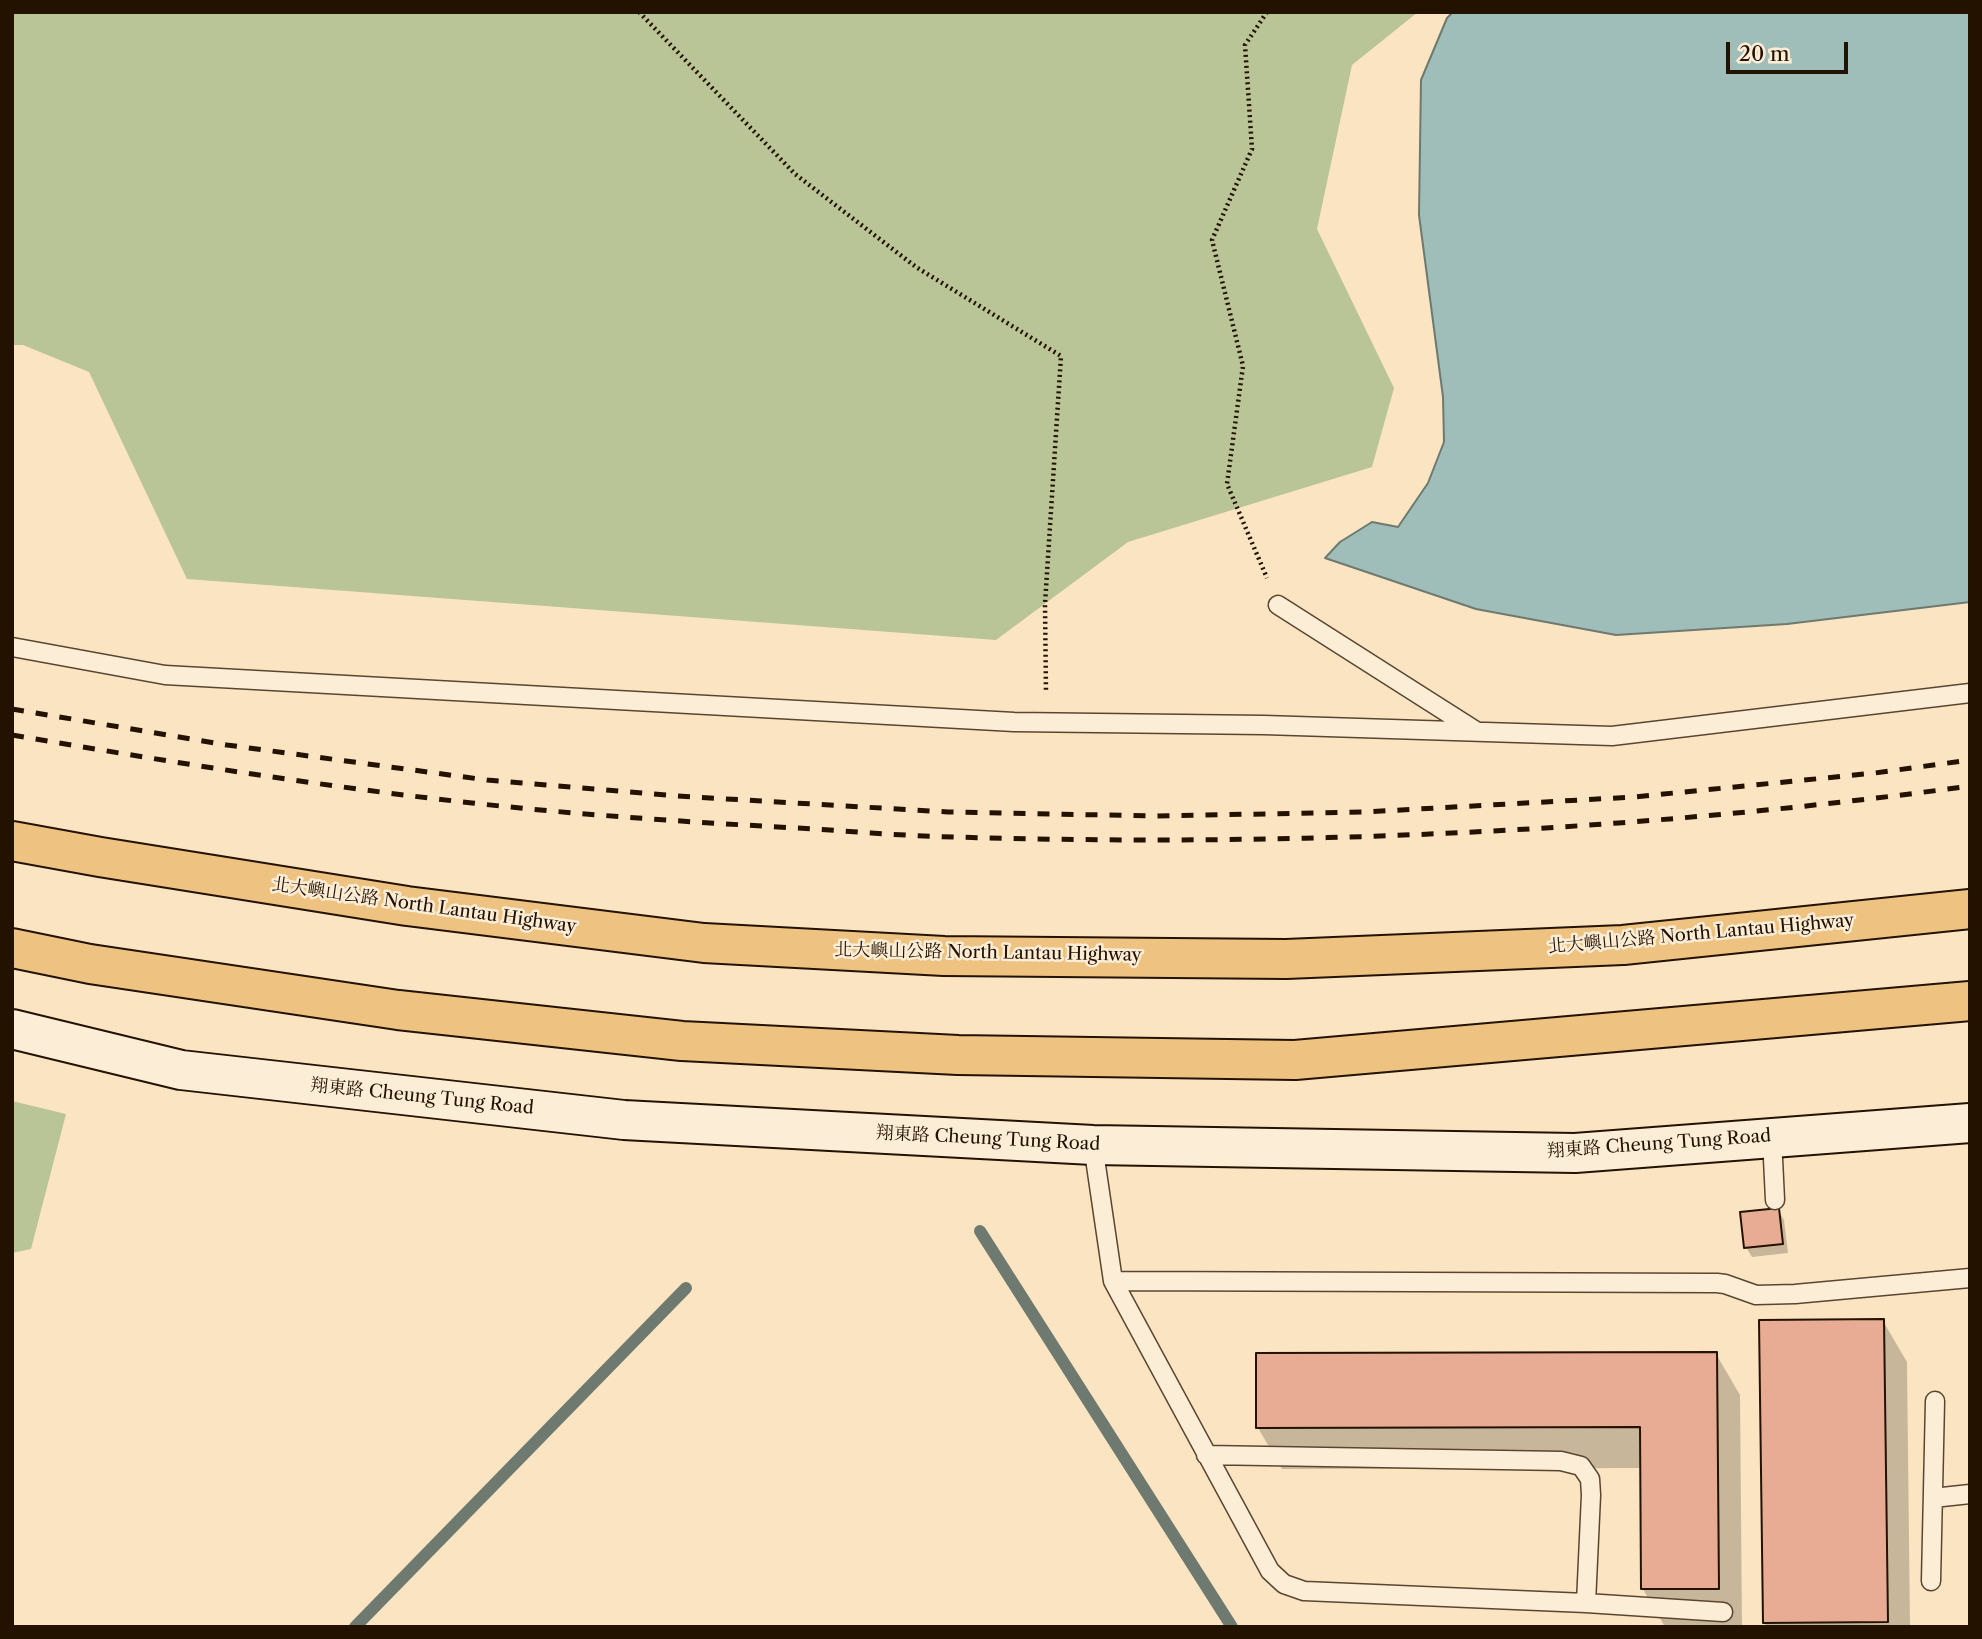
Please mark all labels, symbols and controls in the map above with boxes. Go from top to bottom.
scale bar [1730,28,1853,72]
text: 20 m [1739,41,1790,66]
street label: 北大嶼山公路 North Lantau Highway [270,874,578,938]
street label: 北大嶼山公路 North Lantau Highway [1547,910,1855,958]
street label: 北大嶼山公路 North Lantau Highway [834,940,1142,966]
street label: 翔東路 Cheung Tung Road [309,1075,535,1119]
street label: 翔東路 Cheung Tung Road [875,1122,1101,1156]
street label: 翔東路 Cheung Tung Road [1546,1125,1772,1163]

